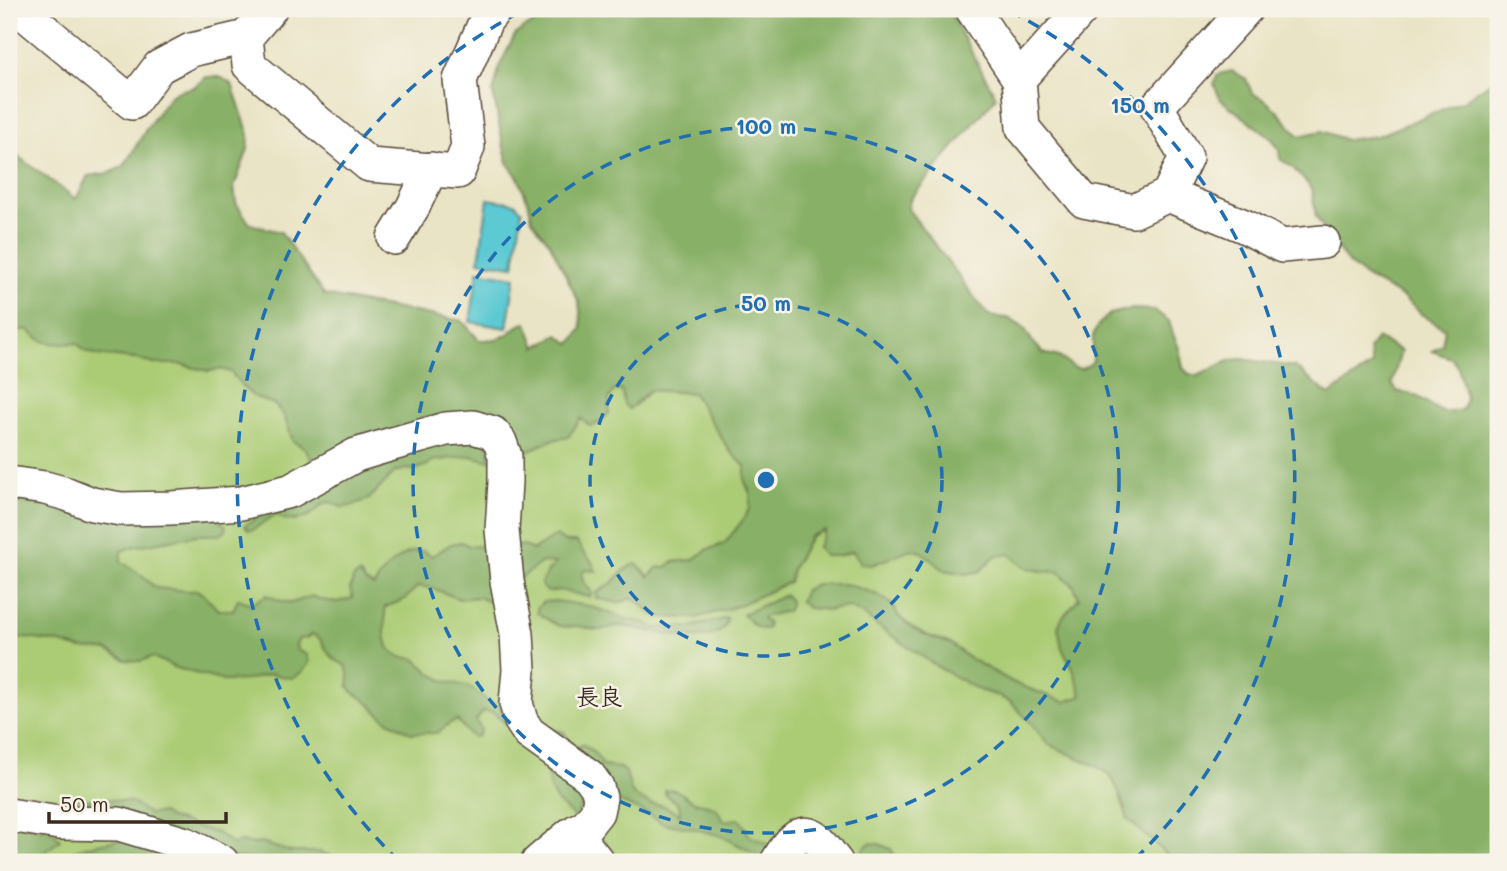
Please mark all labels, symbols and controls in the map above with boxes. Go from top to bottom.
text: 150 m [1110,91,1170,118]
text: 100 m [736,112,796,139]
text: 50 m [741,289,791,316]
centre of rings [754,468,778,492]
district label: 長良 [576,681,622,711]
scale bar [49,780,226,824]
text: 50 m [60,790,109,817]

